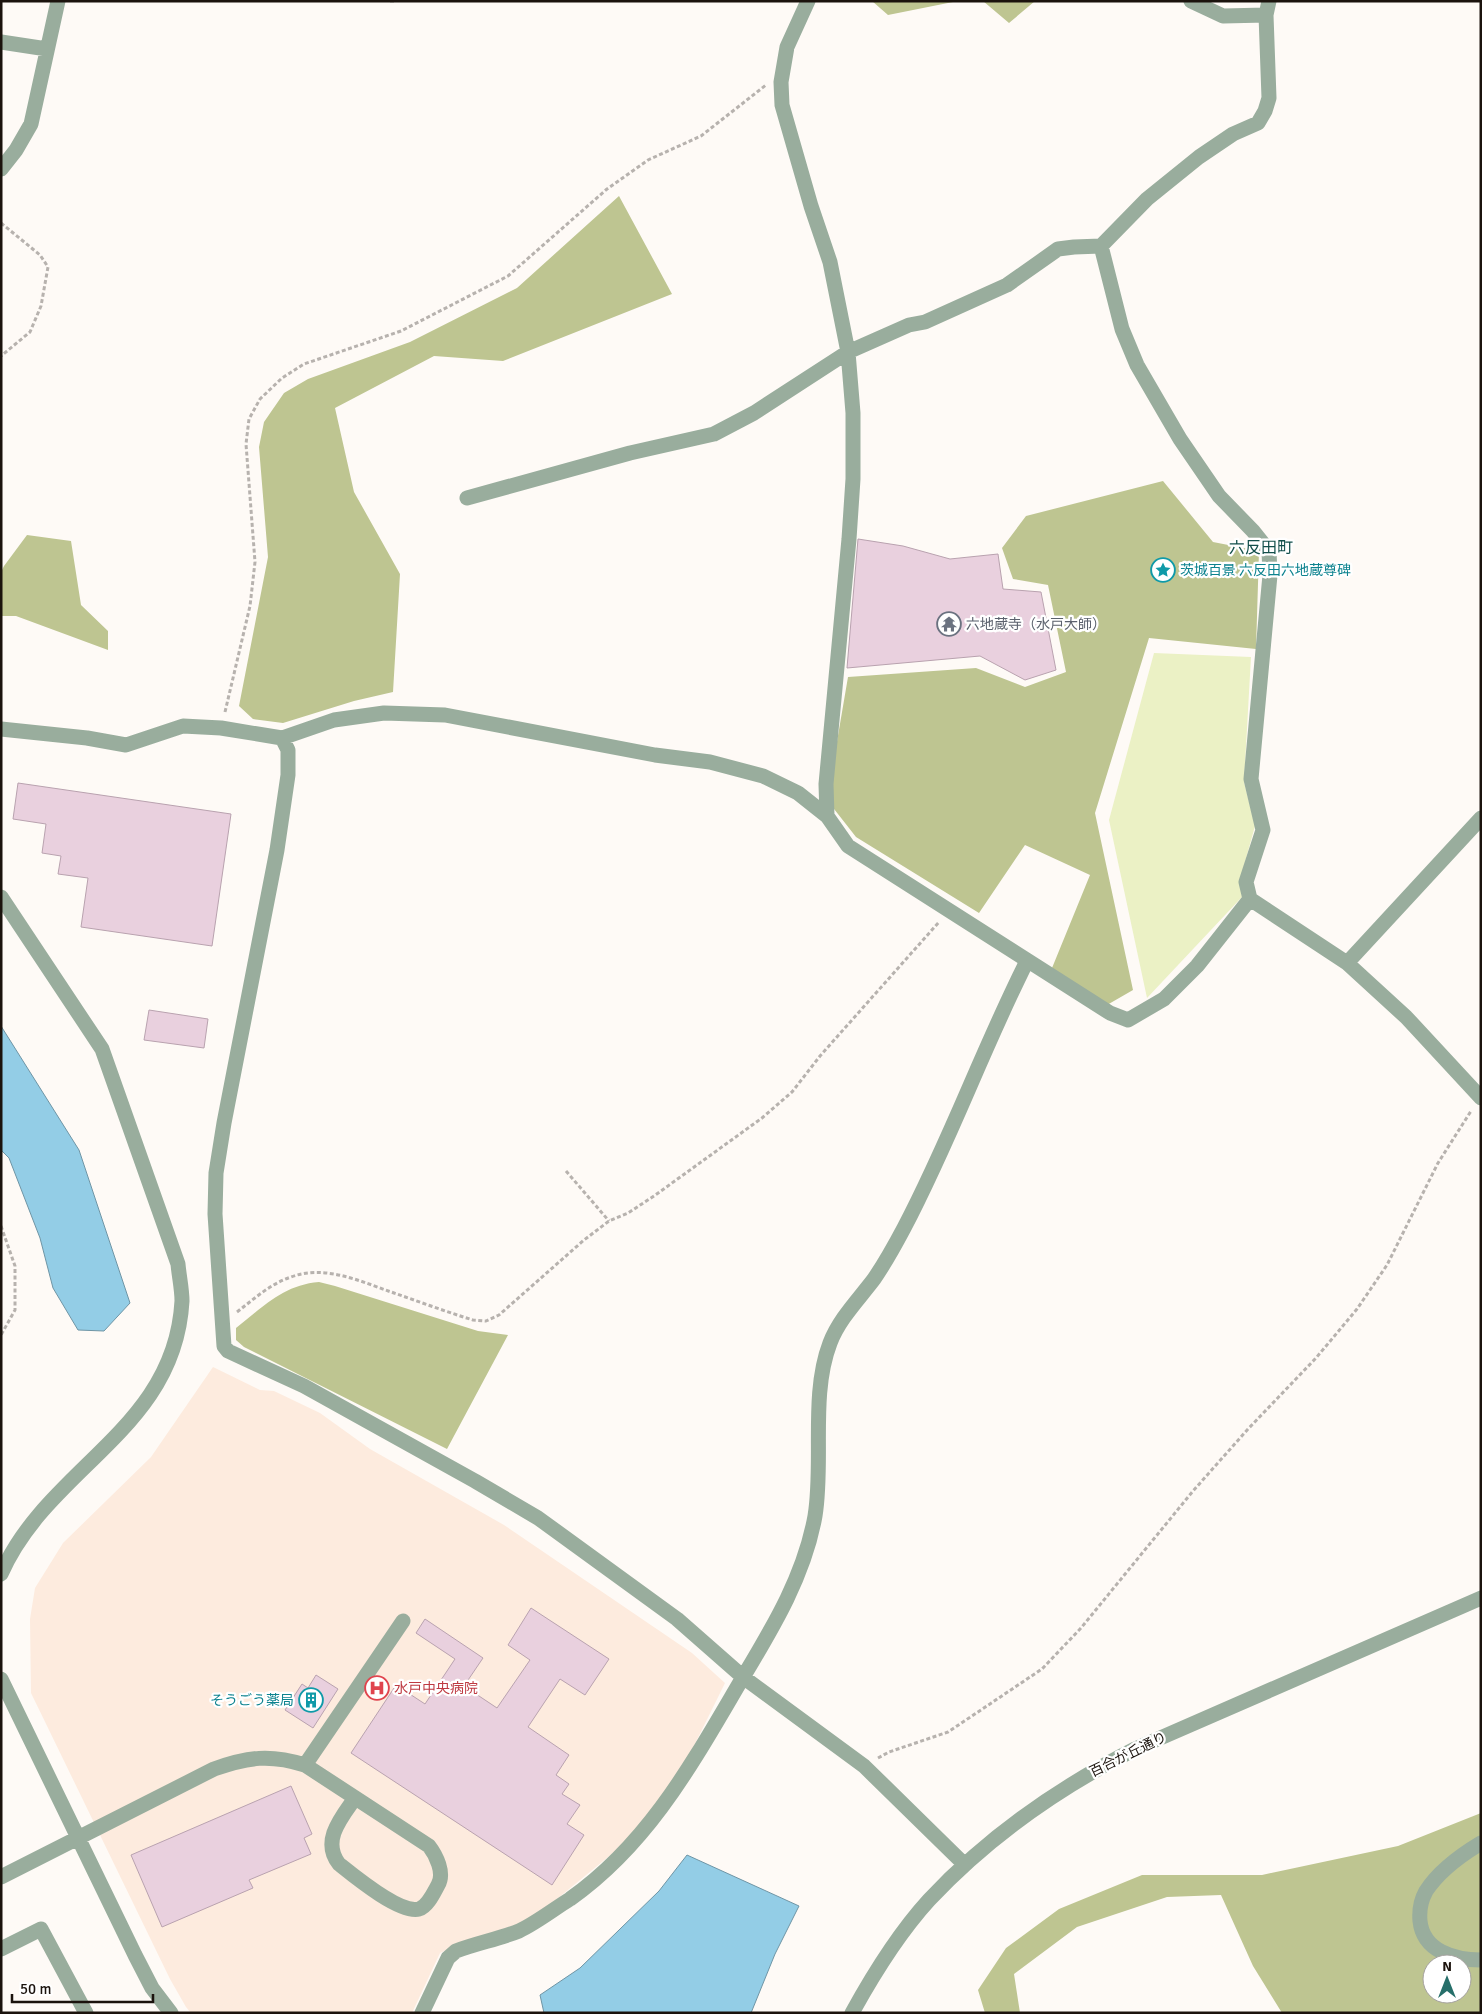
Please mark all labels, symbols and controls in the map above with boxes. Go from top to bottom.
district label: 六反田町 [1229,538,1293,558]
place icon: 茨城百景 六反田六地蔵尊碑 [1150,557,1176,583]
place label: 茨城百景 六反田六地蔵尊碑 [1180,562,1351,579]
temple icon: 六地蔵寺（水戸大師） [936,611,962,637]
place label: 六地蔵寺（水戸大師） [966,616,1106,633]
hospital icon: 水戸中央病院 [364,1675,390,1701]
place label: 水戸中央病院 [394,1680,478,1697]
building icon: そうごう薬局 [298,1687,324,1713]
place label: そうごう薬局 [210,1692,294,1709]
street label: 百合が丘通り [1087,1728,1170,1781]
north arrow [1422,1954,1472,2004]
text: N [1442,1958,1452,1975]
scale bar [12,1972,154,2004]
text: 50 m [20,1980,51,1998]

